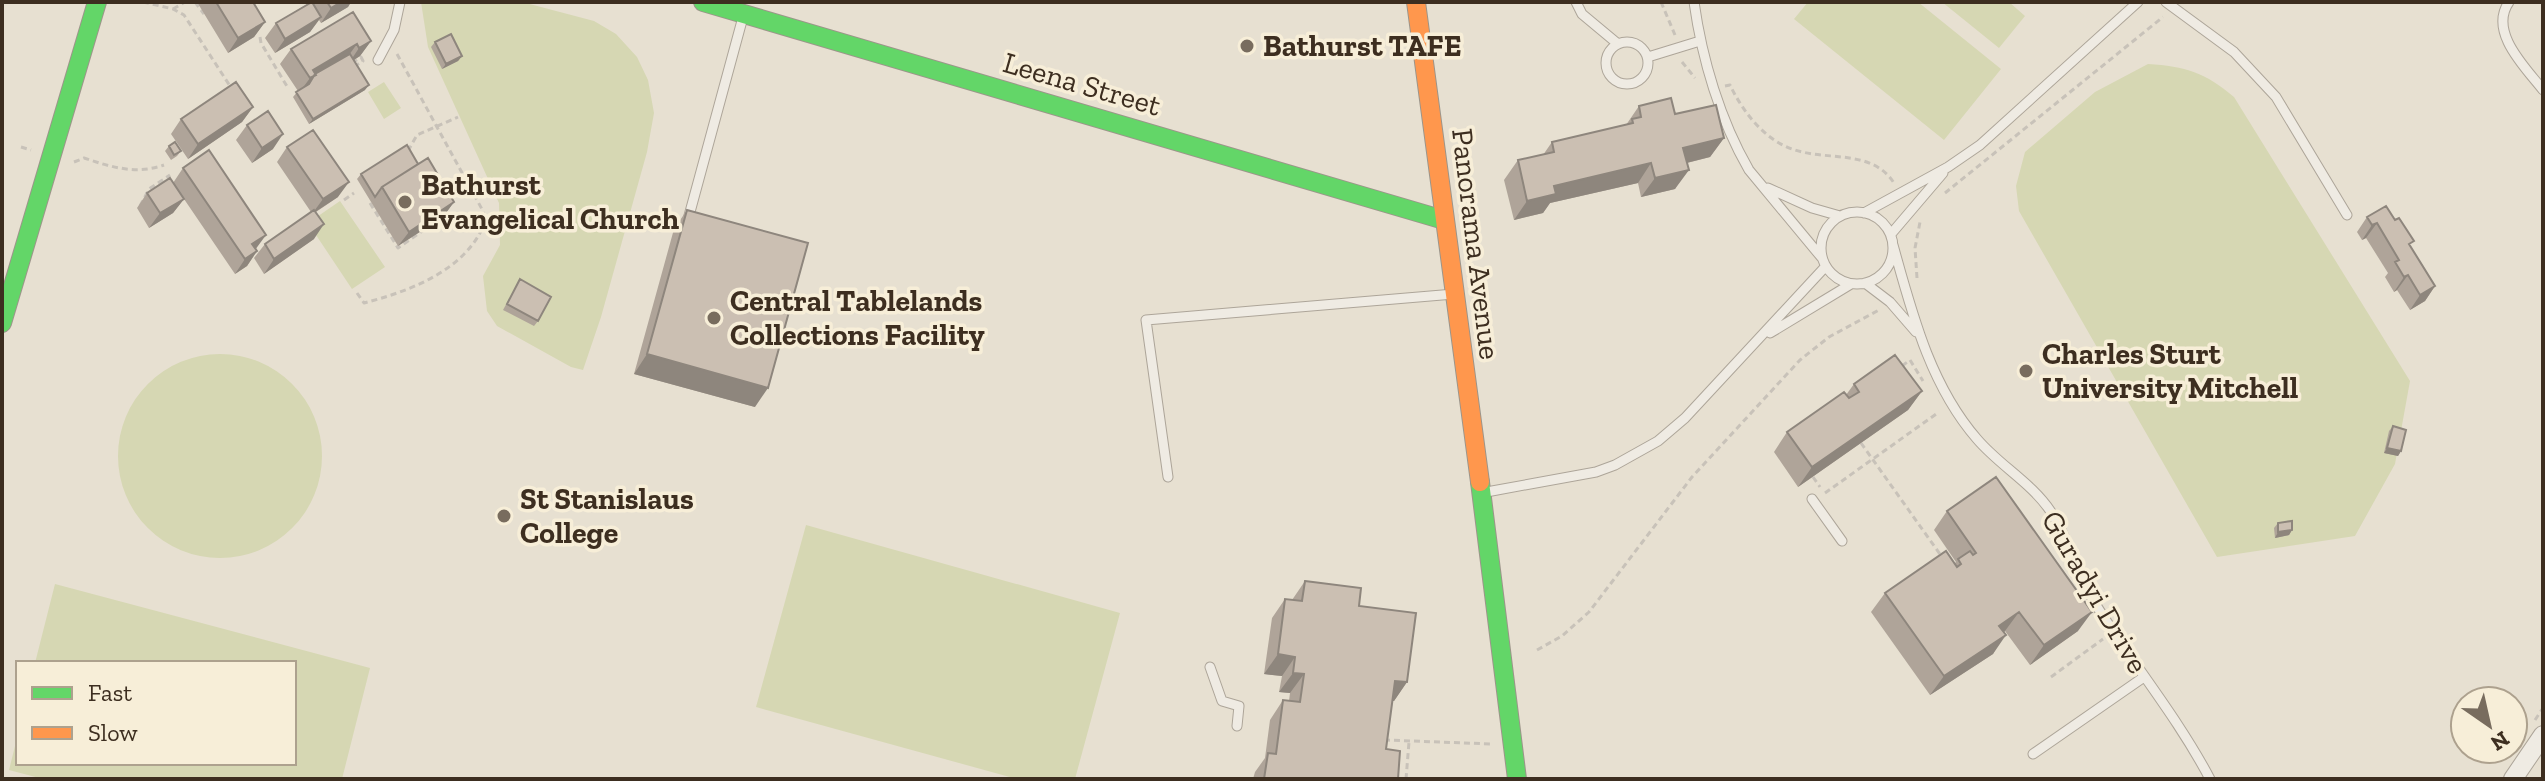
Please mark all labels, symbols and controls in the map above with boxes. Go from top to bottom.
place label: Bathurst TAFE [1263,28,1461,64]
marker: Bathurst TAFE [1238,37,1256,55]
street label: Leena Street [999,44,1165,124]
street label: Panorama Avenue [1444,126,1508,362]
place label: Bathurst Evangelical Church [421,167,680,237]
marker: Bathurst Evangelical Church [396,193,414,211]
place label: Central Tablelands Collections Facility [730,283,985,353]
marker: Central Tablelands Collections Facility [705,309,723,327]
place label: Charles Sturt University Mitchell [2042,336,2299,406]
marker: Charles Sturt University Mitchell [2017,362,2035,380]
place label: St Stanislaus College [520,481,694,551]
street label: Guradyi Drive [2034,504,2156,680]
marker: St Stanislaus College [495,507,513,525]
legend [16,661,296,765]
text: Fast [88,678,132,707]
north arrow [2449,685,2529,765]
text: Slow [88,718,138,747]
text: N [2485,725,2514,757]

